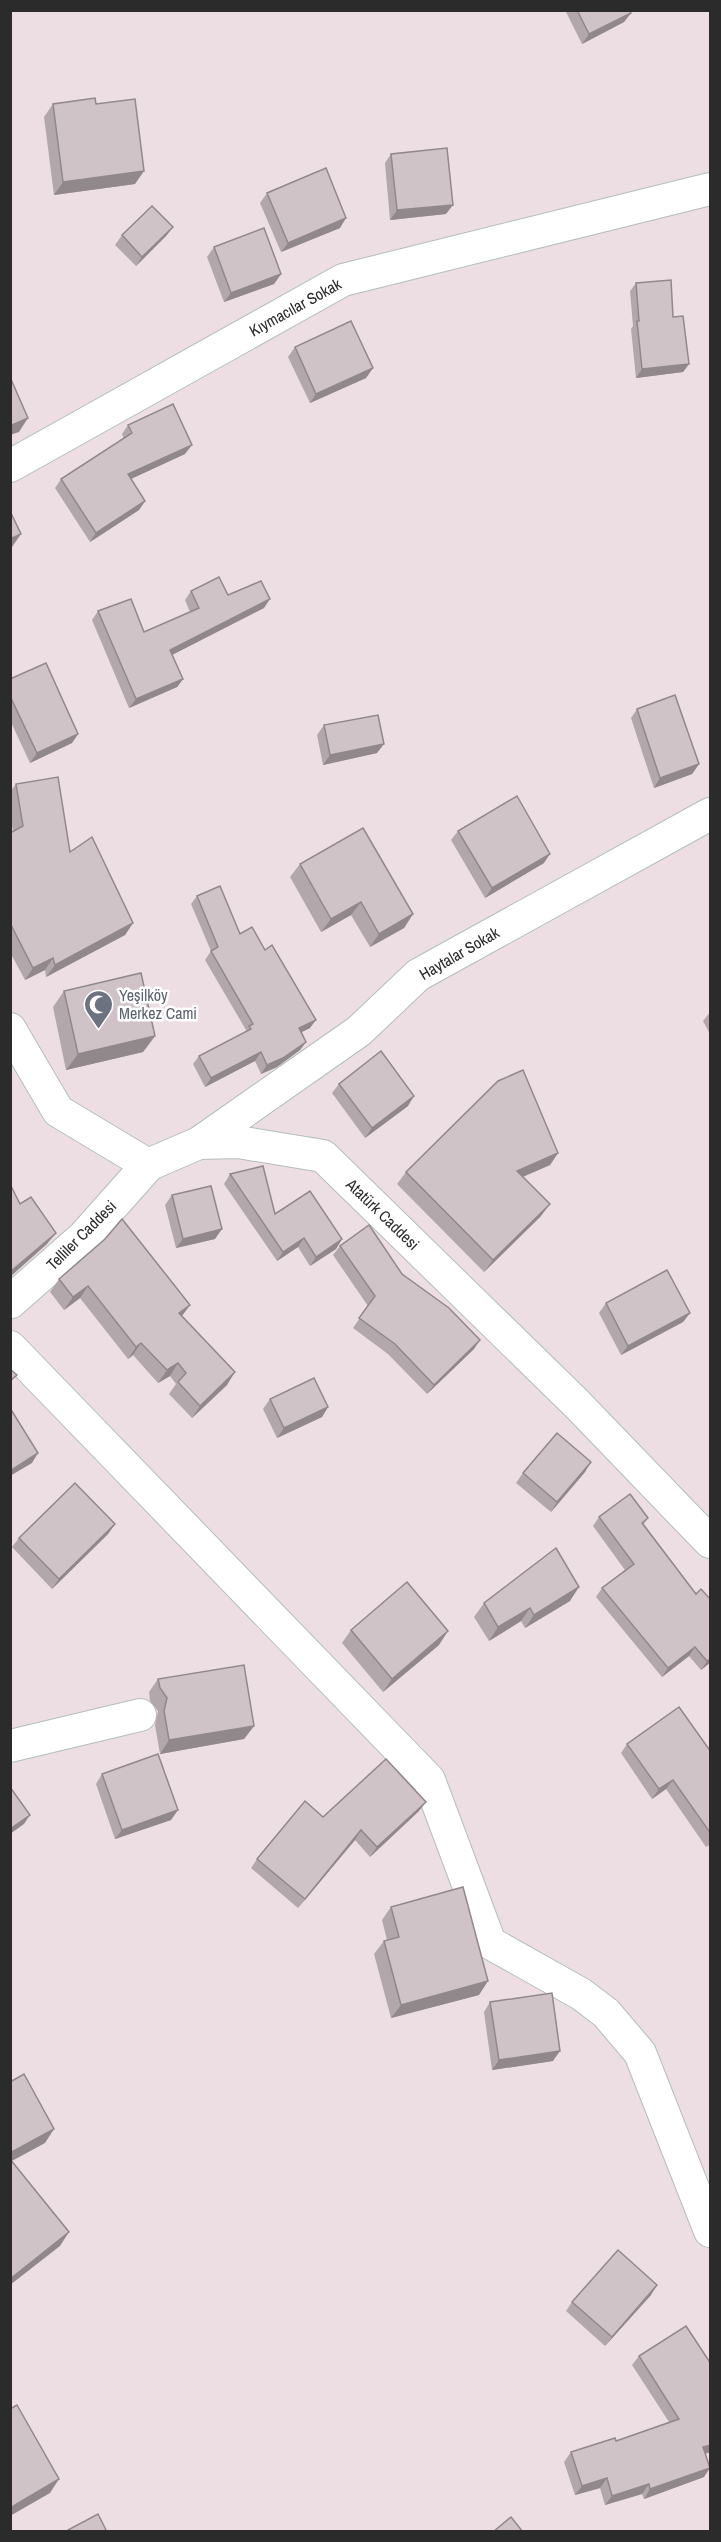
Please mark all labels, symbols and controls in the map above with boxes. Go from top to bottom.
street label: Kıymacılar Sokak [245,272,345,341]
street label: Haytalar Sokak [415,921,503,985]
place label: Yeşilköy Merkez Cami [119,984,197,1024]
mosque icon: Yeşilköy Merkez Cami [82,988,114,1030]
street label: Atatürk Caddesi [341,1173,424,1255]
street label: Telliler Caddesi [41,1195,121,1275]

